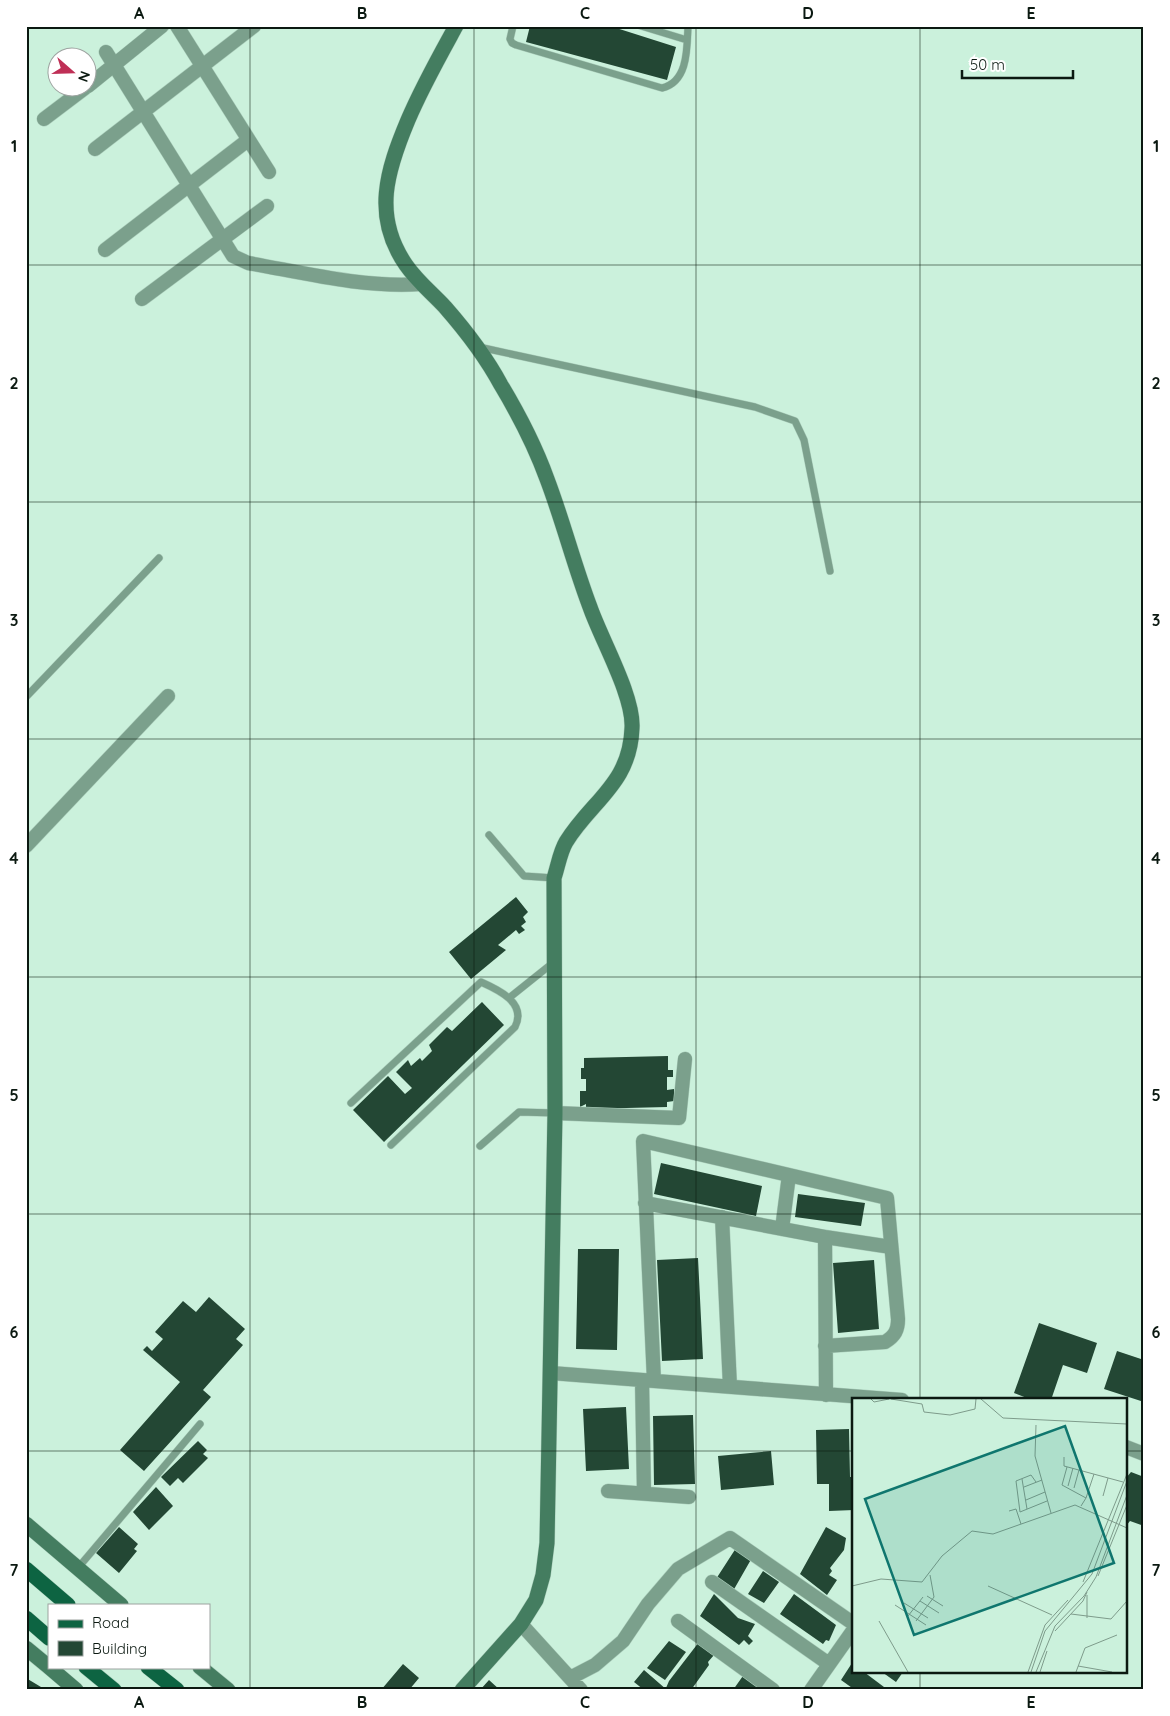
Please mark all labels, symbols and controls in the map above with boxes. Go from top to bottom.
text: A [134,3,145,23]
text: B [357,3,367,23]
text: C [580,3,590,23]
text: D [802,3,814,23]
text: E [1026,3,1036,23]
north arrow [48,48,98,98]
scale bar [962,48,1074,80]
text: 50 m [970,55,1005,74]
text: N [74,69,94,84]
text: 1 [11,136,17,156]
text: 1 [1153,136,1159,156]
text: 2 [9,373,19,393]
text: 2 [1151,373,1161,393]
text: 3 [10,610,18,630]
text: 3 [1152,610,1160,630]
text: 4 [9,848,19,868]
text: 4 [1151,848,1161,868]
text: 5 [9,1085,19,1105]
text: 5 [1151,1085,1161,1105]
text: 6 [10,1322,19,1342]
text: 6 [1152,1322,1161,1342]
inset map [852,1398,1128,1674]
text: 7 [10,1560,19,1580]
text: 7 [1152,1560,1161,1580]
legend [48,1604,210,1668]
text: Road [92,1613,129,1632]
text: Building [92,1639,147,1658]
text: A [134,1692,145,1712]
text: B [357,1692,367,1712]
text: C [580,1692,590,1712]
text: D [802,1692,814,1712]
text: E [1026,1692,1036,1712]

